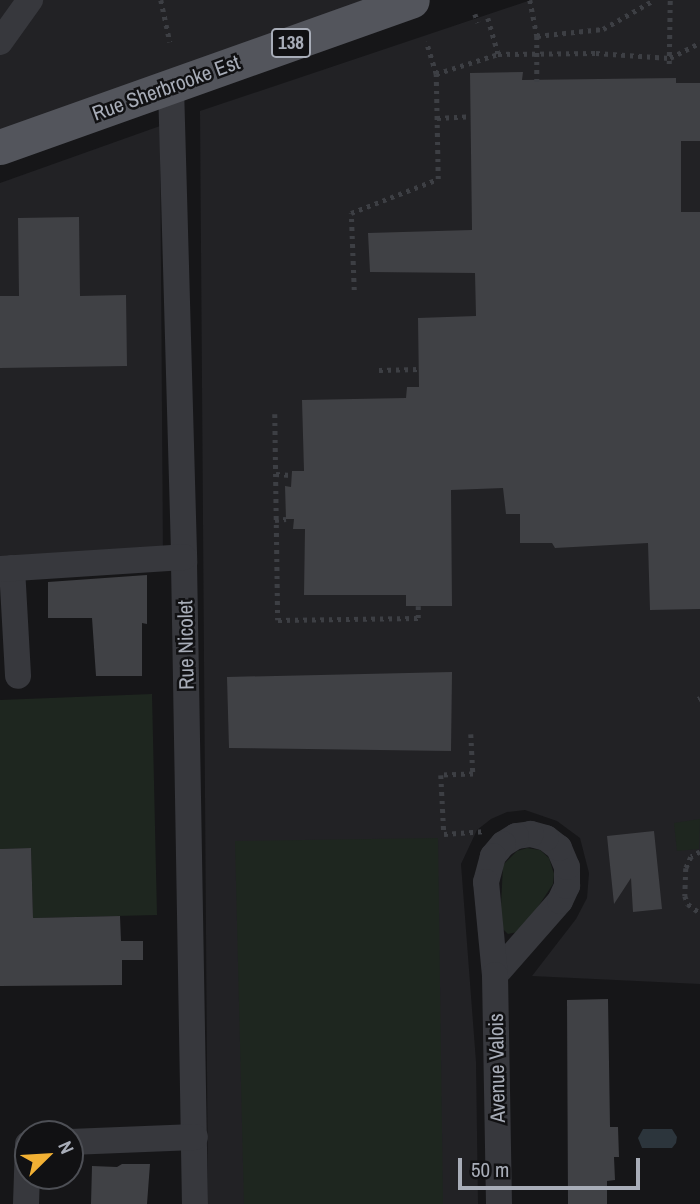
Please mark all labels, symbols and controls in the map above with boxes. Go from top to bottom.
road number: 138 [270,28,312,58]
street label: Rue Sherbrooke Est [89,50,243,126]
street label: Rue Nicolet [173,600,199,690]
street label: Avenue Valois [483,1013,511,1123]
north arrow [14,1120,84,1190]
text: N [52,1137,81,1158]
scale bar [462,1144,644,1188]
text: 50 m [471,1155,509,1184]

